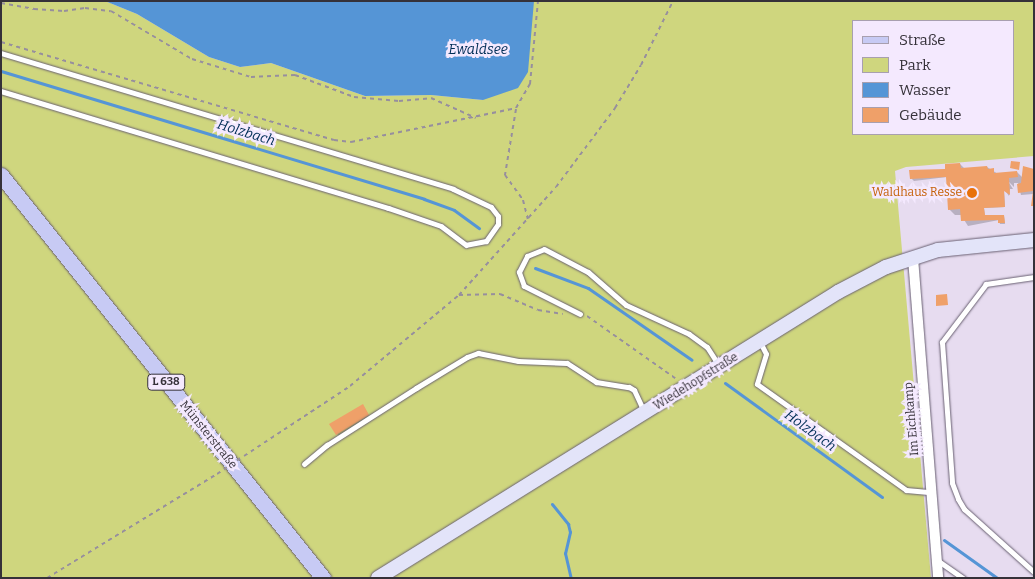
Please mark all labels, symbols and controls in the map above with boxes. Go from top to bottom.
legend [852,20,1015,135]
text: Straße [899,31,945,49]
water label: Ewaldsee [448,42,508,58]
text: Park [899,56,931,74]
text: Wasser [899,81,950,99]
text: Gebäude [899,106,962,124]
water label: Holzbach [215,116,277,150]
place label: Waldhaus Resse [872,186,962,200]
marker: Waldhaus Resse [966,187,978,199]
street label: Wiedehopfstraße [651,350,741,414]
road number: L 638 [146,374,186,391]
street label: Im Eichkamp [902,382,922,456]
street label: Münsterstraße [176,398,240,472]
water label: Holzbach [781,407,839,455]

